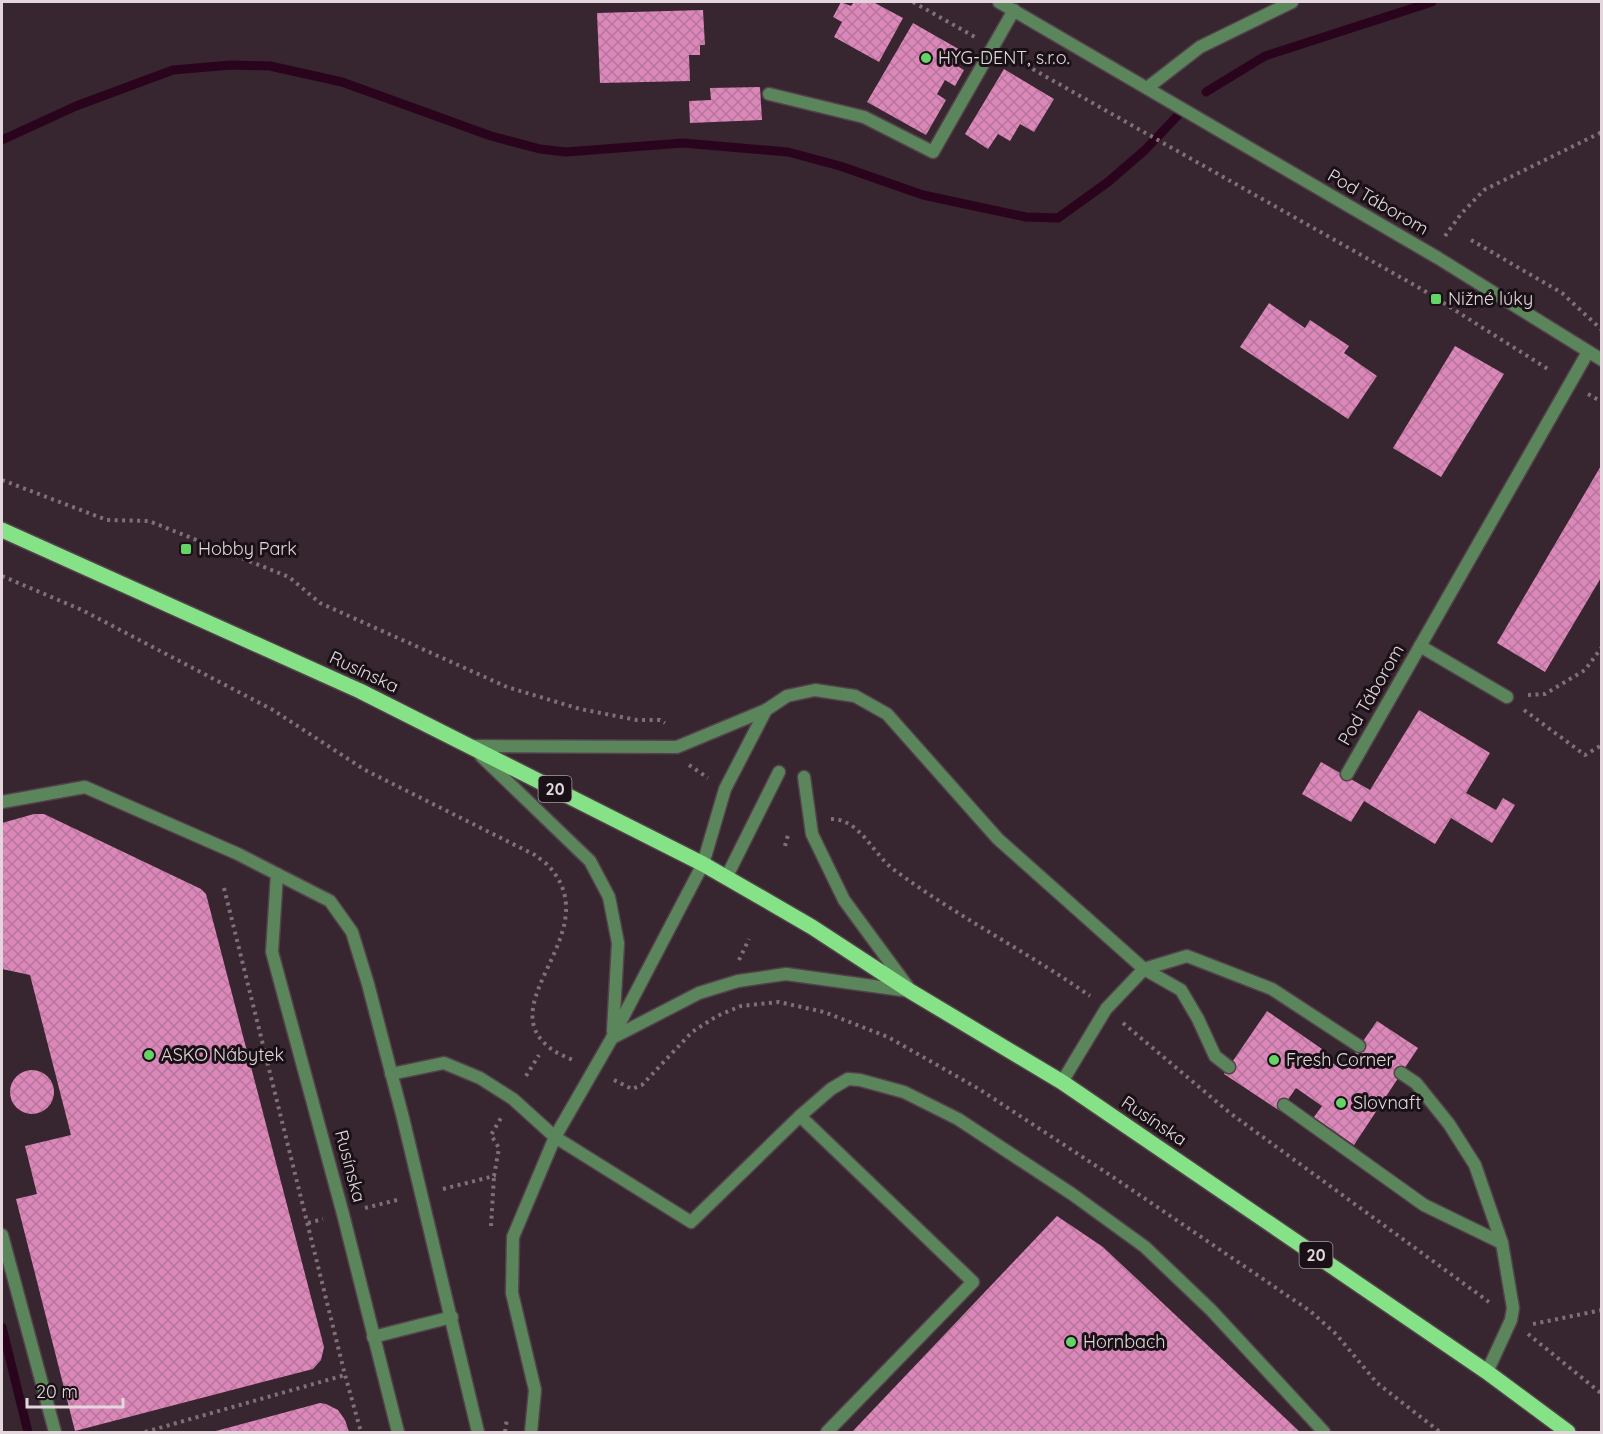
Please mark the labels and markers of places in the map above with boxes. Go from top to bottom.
place label: HYG-DENT, s.r.o. [938,46,1070,69]
marker: HYG-DENT, s.r.o. [919,51,933,65]
place label: Nižné lúky [1448,287,1533,310]
marker: Nižné lúky [1429,292,1443,306]
place label: Hobby Park [198,537,297,560]
marker: Hobby Park [179,542,193,556]
place label: ASKO Nábytek [161,1043,284,1066]
marker: ASKO Nábytek [142,1048,156,1062]
place label: Fresh Corner [1286,1048,1393,1071]
marker: Fresh Corner [1267,1053,1281,1067]
place label: Slovnaft [1353,1091,1421,1114]
marker: Slovnaft [1334,1096,1348,1110]
place label: Hornbach [1083,1330,1166,1353]
marker: Hornbach [1064,1335,1078,1349]

